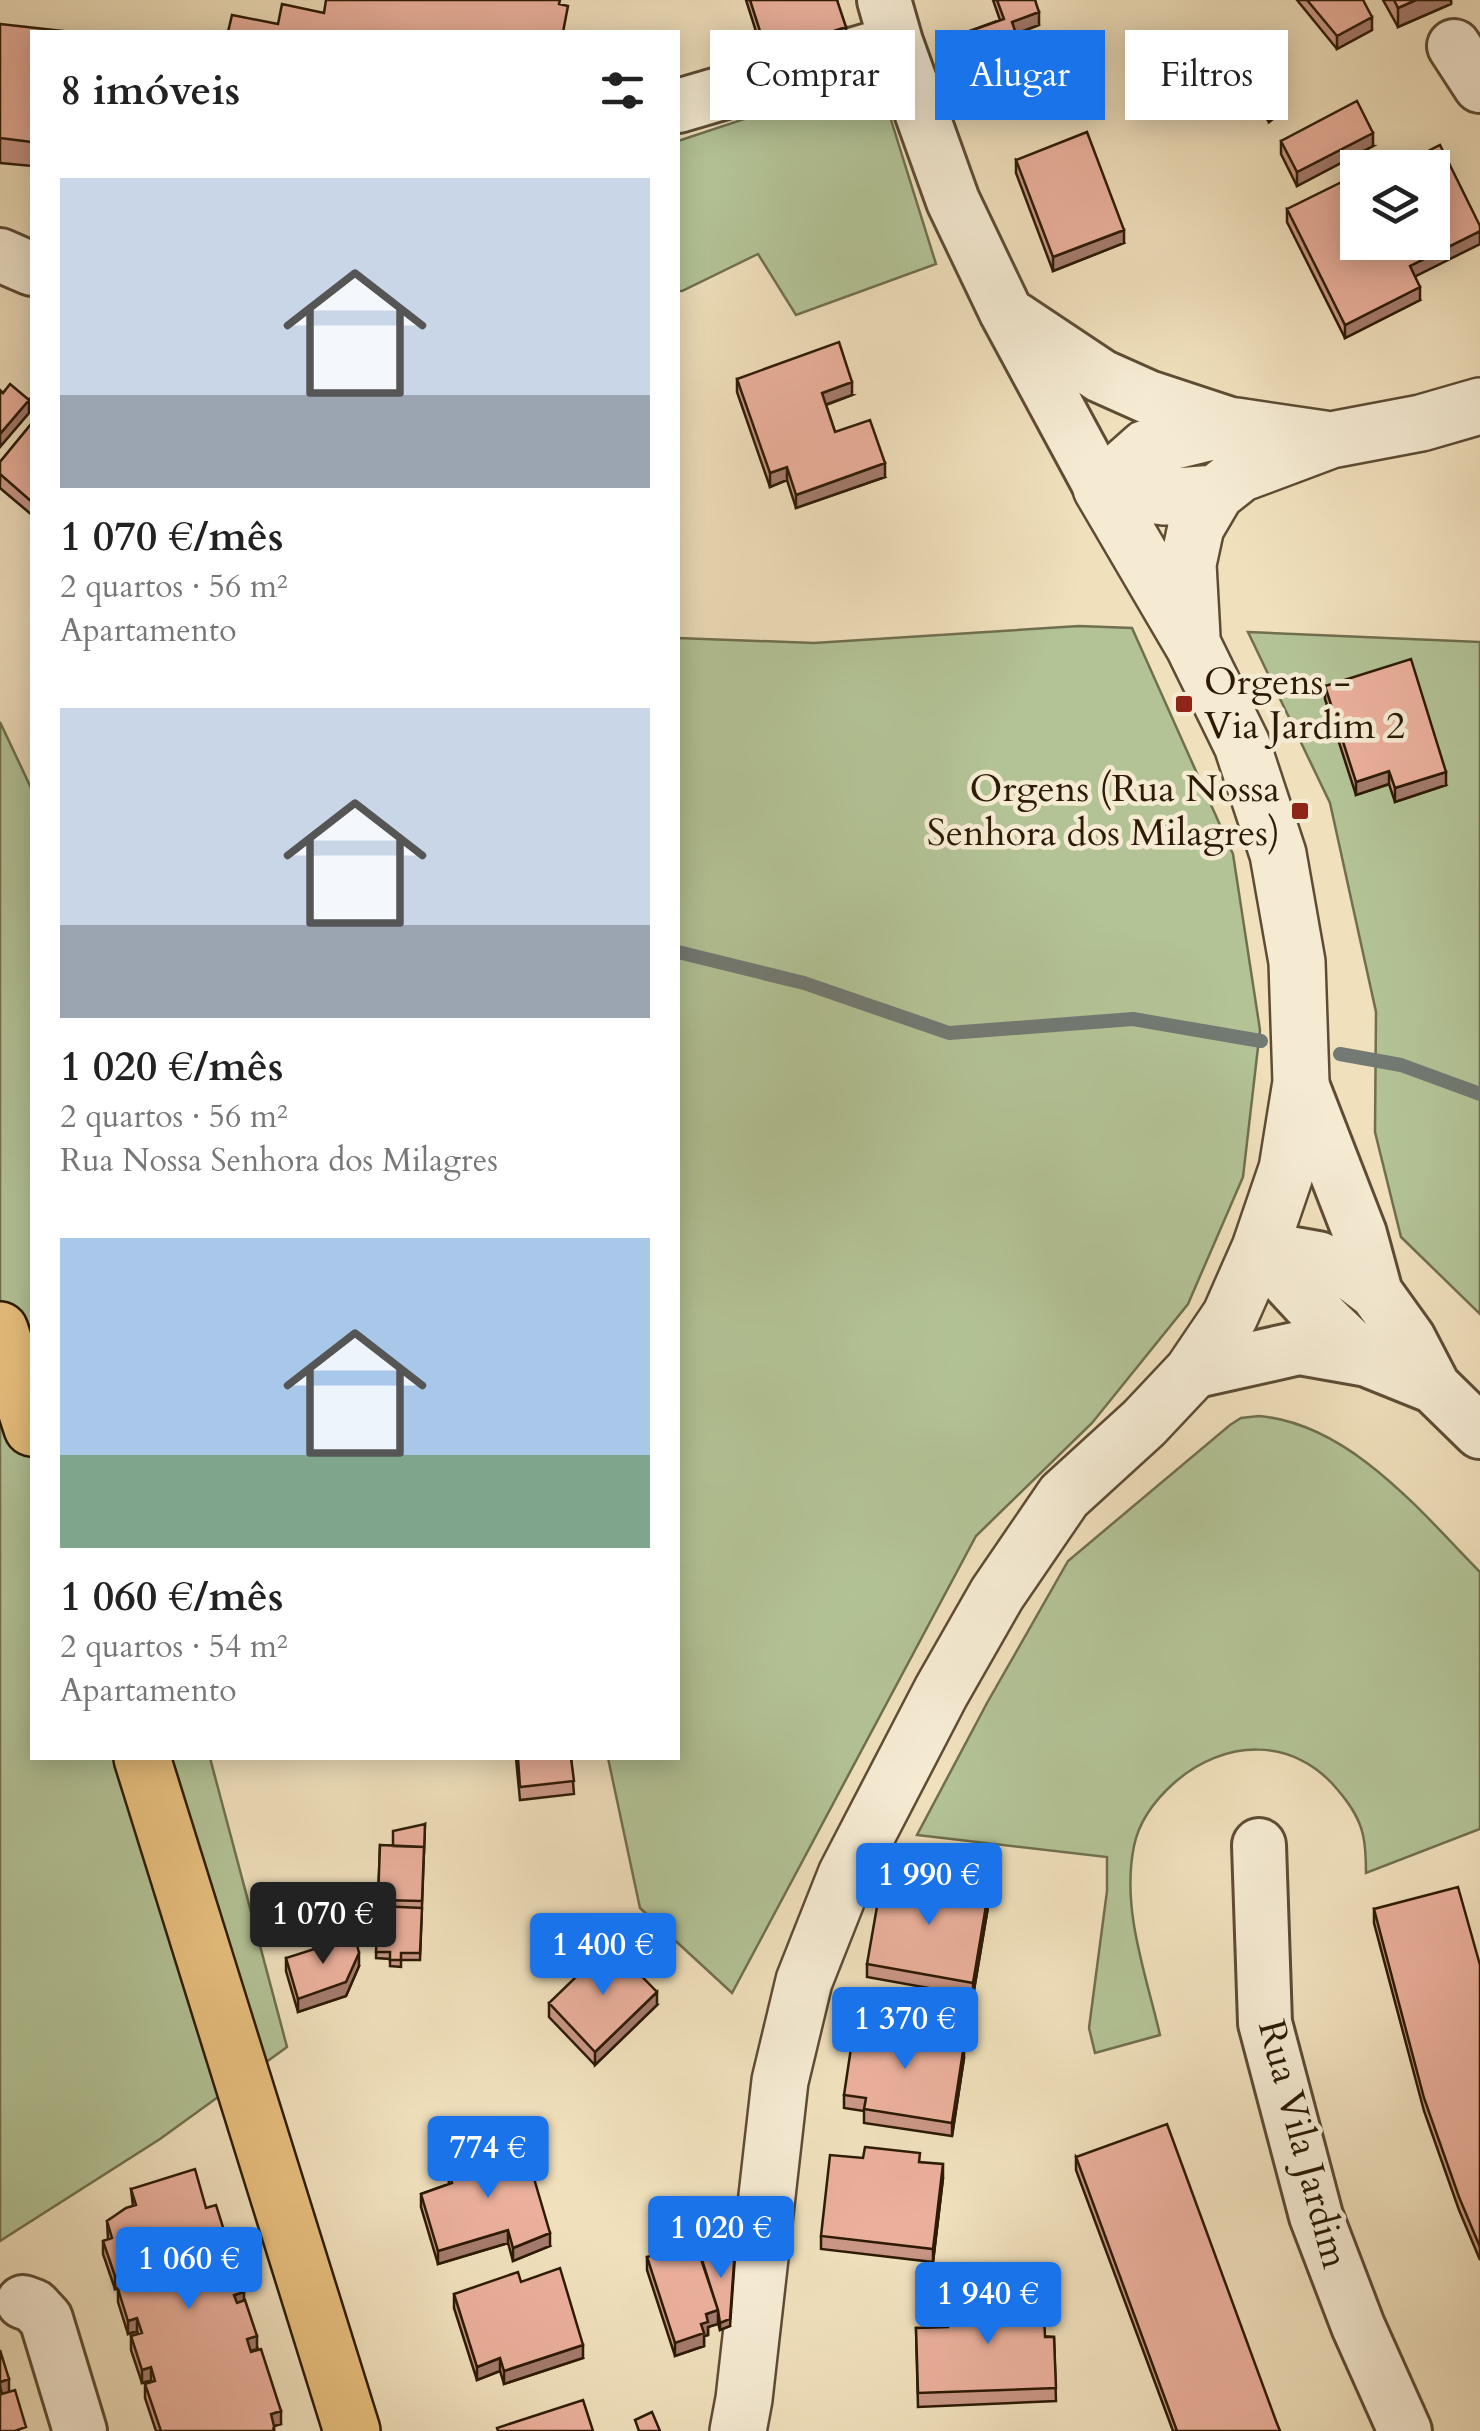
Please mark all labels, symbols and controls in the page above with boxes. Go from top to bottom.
chip: Comprar [710,30,915,120]
chip: Alugar [935,30,1105,120]
chip: Filtros [1125,30,1288,120]
text: 8 imóveis [60,62,240,119]
icon: filters [595,63,650,118]
map controls [1340,150,1450,260]
button: layers [1340,150,1450,260]
icon: home [265,243,445,423]
text: 1 070 €/mês [60,508,283,565]
text: 2 quartos · 56 m² [60,565,288,609]
text: Apartamento [60,609,236,653]
place label: Orgens - Via Jardim 2 [1204,656,1405,752]
marker: Orgens - Via Jardim 2 [1173,693,1195,715]
place label: Orgens (Rua Nossa Senhora dos Milagres) [927,763,1280,859]
icon: home [265,773,445,953]
marker: Orgens (Rua Nossa Senhora dos Milagres) [1289,800,1311,822]
text: 1 020 €/mês [60,1038,283,1095]
text: 2 quartos · 56 m² [60,1095,288,1139]
text: Rua Nossa Senhora dos Milagres [60,1139,498,1183]
icon: home [265,1303,445,1483]
text: 1 060 €/mês [60,1568,283,1625]
text: 2 quartos · 54 m² [60,1625,288,1669]
text: Apartamento [60,1669,236,1713]
pin: 1 990 € [837,1843,1021,1928]
text: 1 990 € [878,1853,980,1897]
pin: 1 070 € [231,1882,415,1967]
text: 1 070 € [272,1892,374,1936]
pin: 1 400 € [511,1913,695,1998]
text: 1 400 € [552,1923,654,1967]
pin: 1 370 € [813,1987,997,2072]
text: 1 370 € [854,1997,956,2041]
street label: Rua Vila Jardim [1245,2014,1361,2275]
pin: 774 € [418,2116,558,2201]
text: 774 € [450,2126,526,2170]
pin: 1 020 € [629,2196,813,2281]
text: 1 020 € [670,2206,772,2250]
pin: 1 060 € [97,2227,281,2312]
text: 1 060 € [138,2237,240,2281]
pin: 1 940 € [896,2262,1080,2347]
text: 1 940 € [937,2272,1039,2316]

